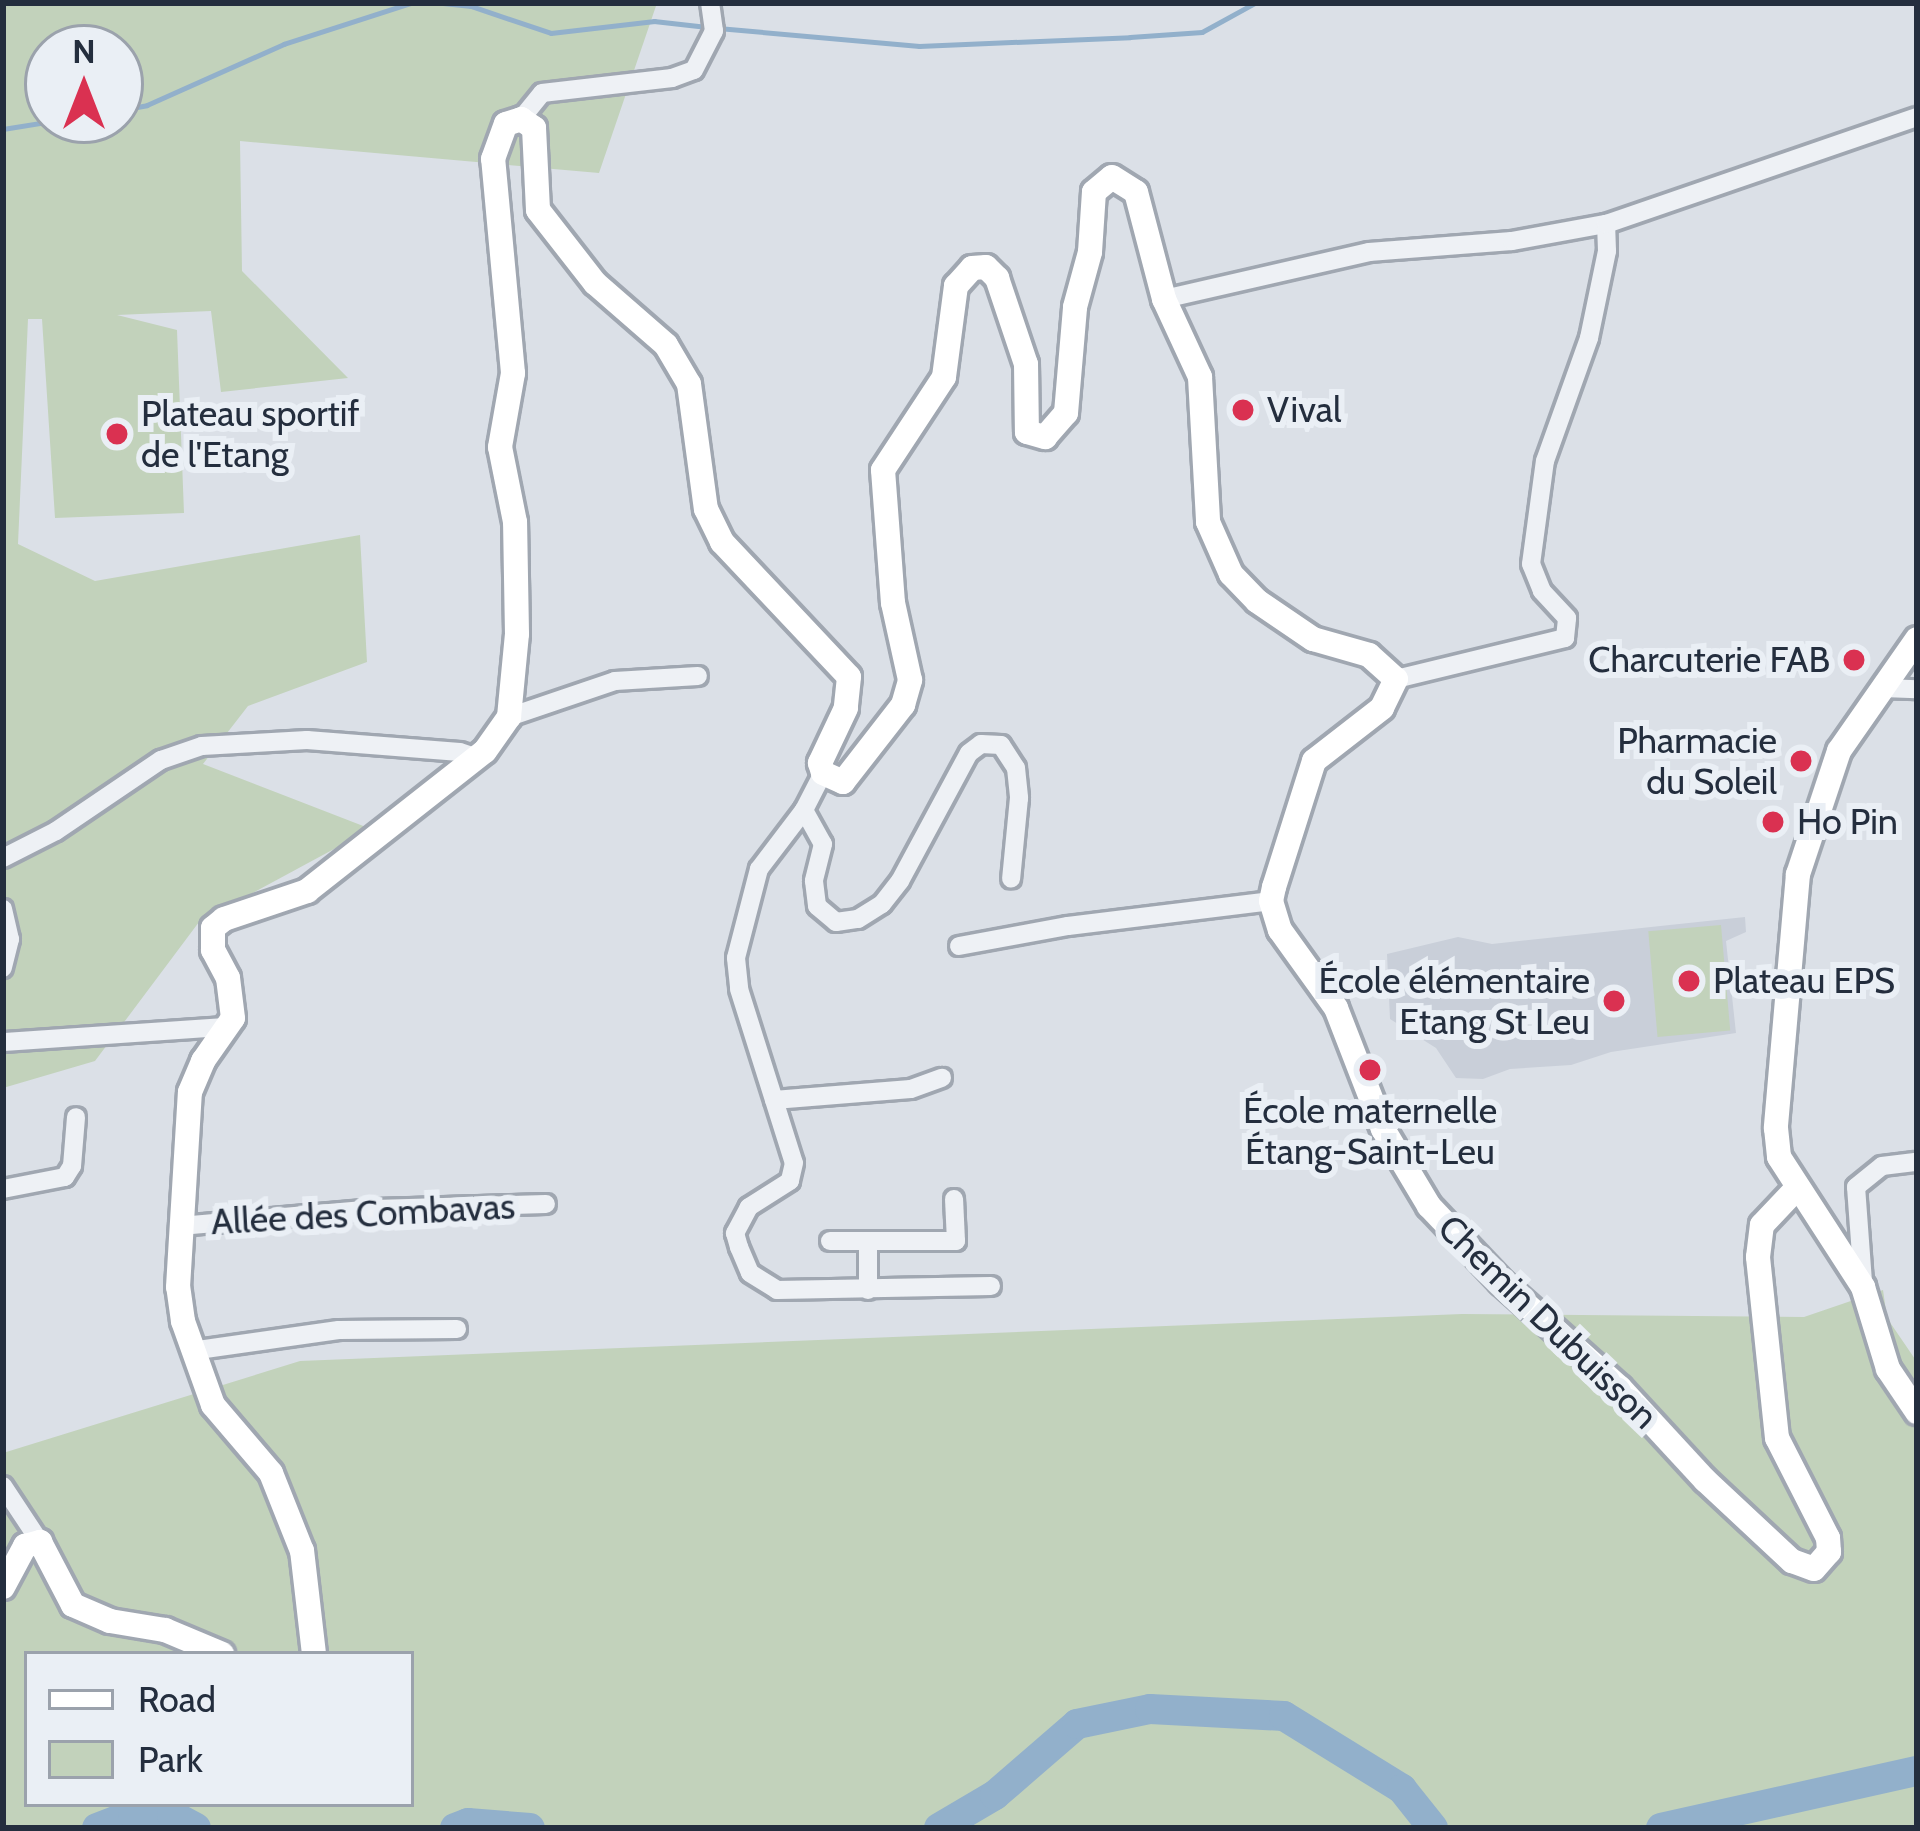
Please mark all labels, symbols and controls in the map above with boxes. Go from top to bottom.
north arrow [24,24,144,144]
text: N [72,31,96,71]
place label: Vival [1267,388,1341,432]
place label: Plateau sportif de l'Etang [141,391,359,476]
marker: Vival [1230,397,1256,423]
marker: Plateau sportif de l'Etang [104,421,130,447]
place label: Charcuterie FAB [1588,638,1830,682]
marker: Charcuterie FAB [1841,647,1867,673]
place label: Pharmacie du Soleil [1617,718,1777,803]
marker: Pharmacie du Soleil [1788,748,1814,774]
place label: Ho Pin [1797,800,1898,844]
marker: Ho Pin [1760,809,1786,835]
place label: École élémentaire Etang St Leu [1318,958,1590,1043]
place label: Plateau EPS [1713,959,1895,1003]
marker: Plateau EPS [1676,968,1702,994]
marker: École élémentaire Etang St Leu [1601,988,1627,1014]
marker: École maternelle Étang-Saint-Leu [1357,1057,1383,1083]
place label: École maternelle Étang-Saint-Leu [1243,1088,1497,1173]
street label: Allée des Combavas [210,1184,516,1244]
street label: Chemin Dubuisson [1429,1206,1667,1438]
legend [24,1651,414,1807]
text: Road [138,1677,216,1721]
text: Park [138,1737,203,1781]

